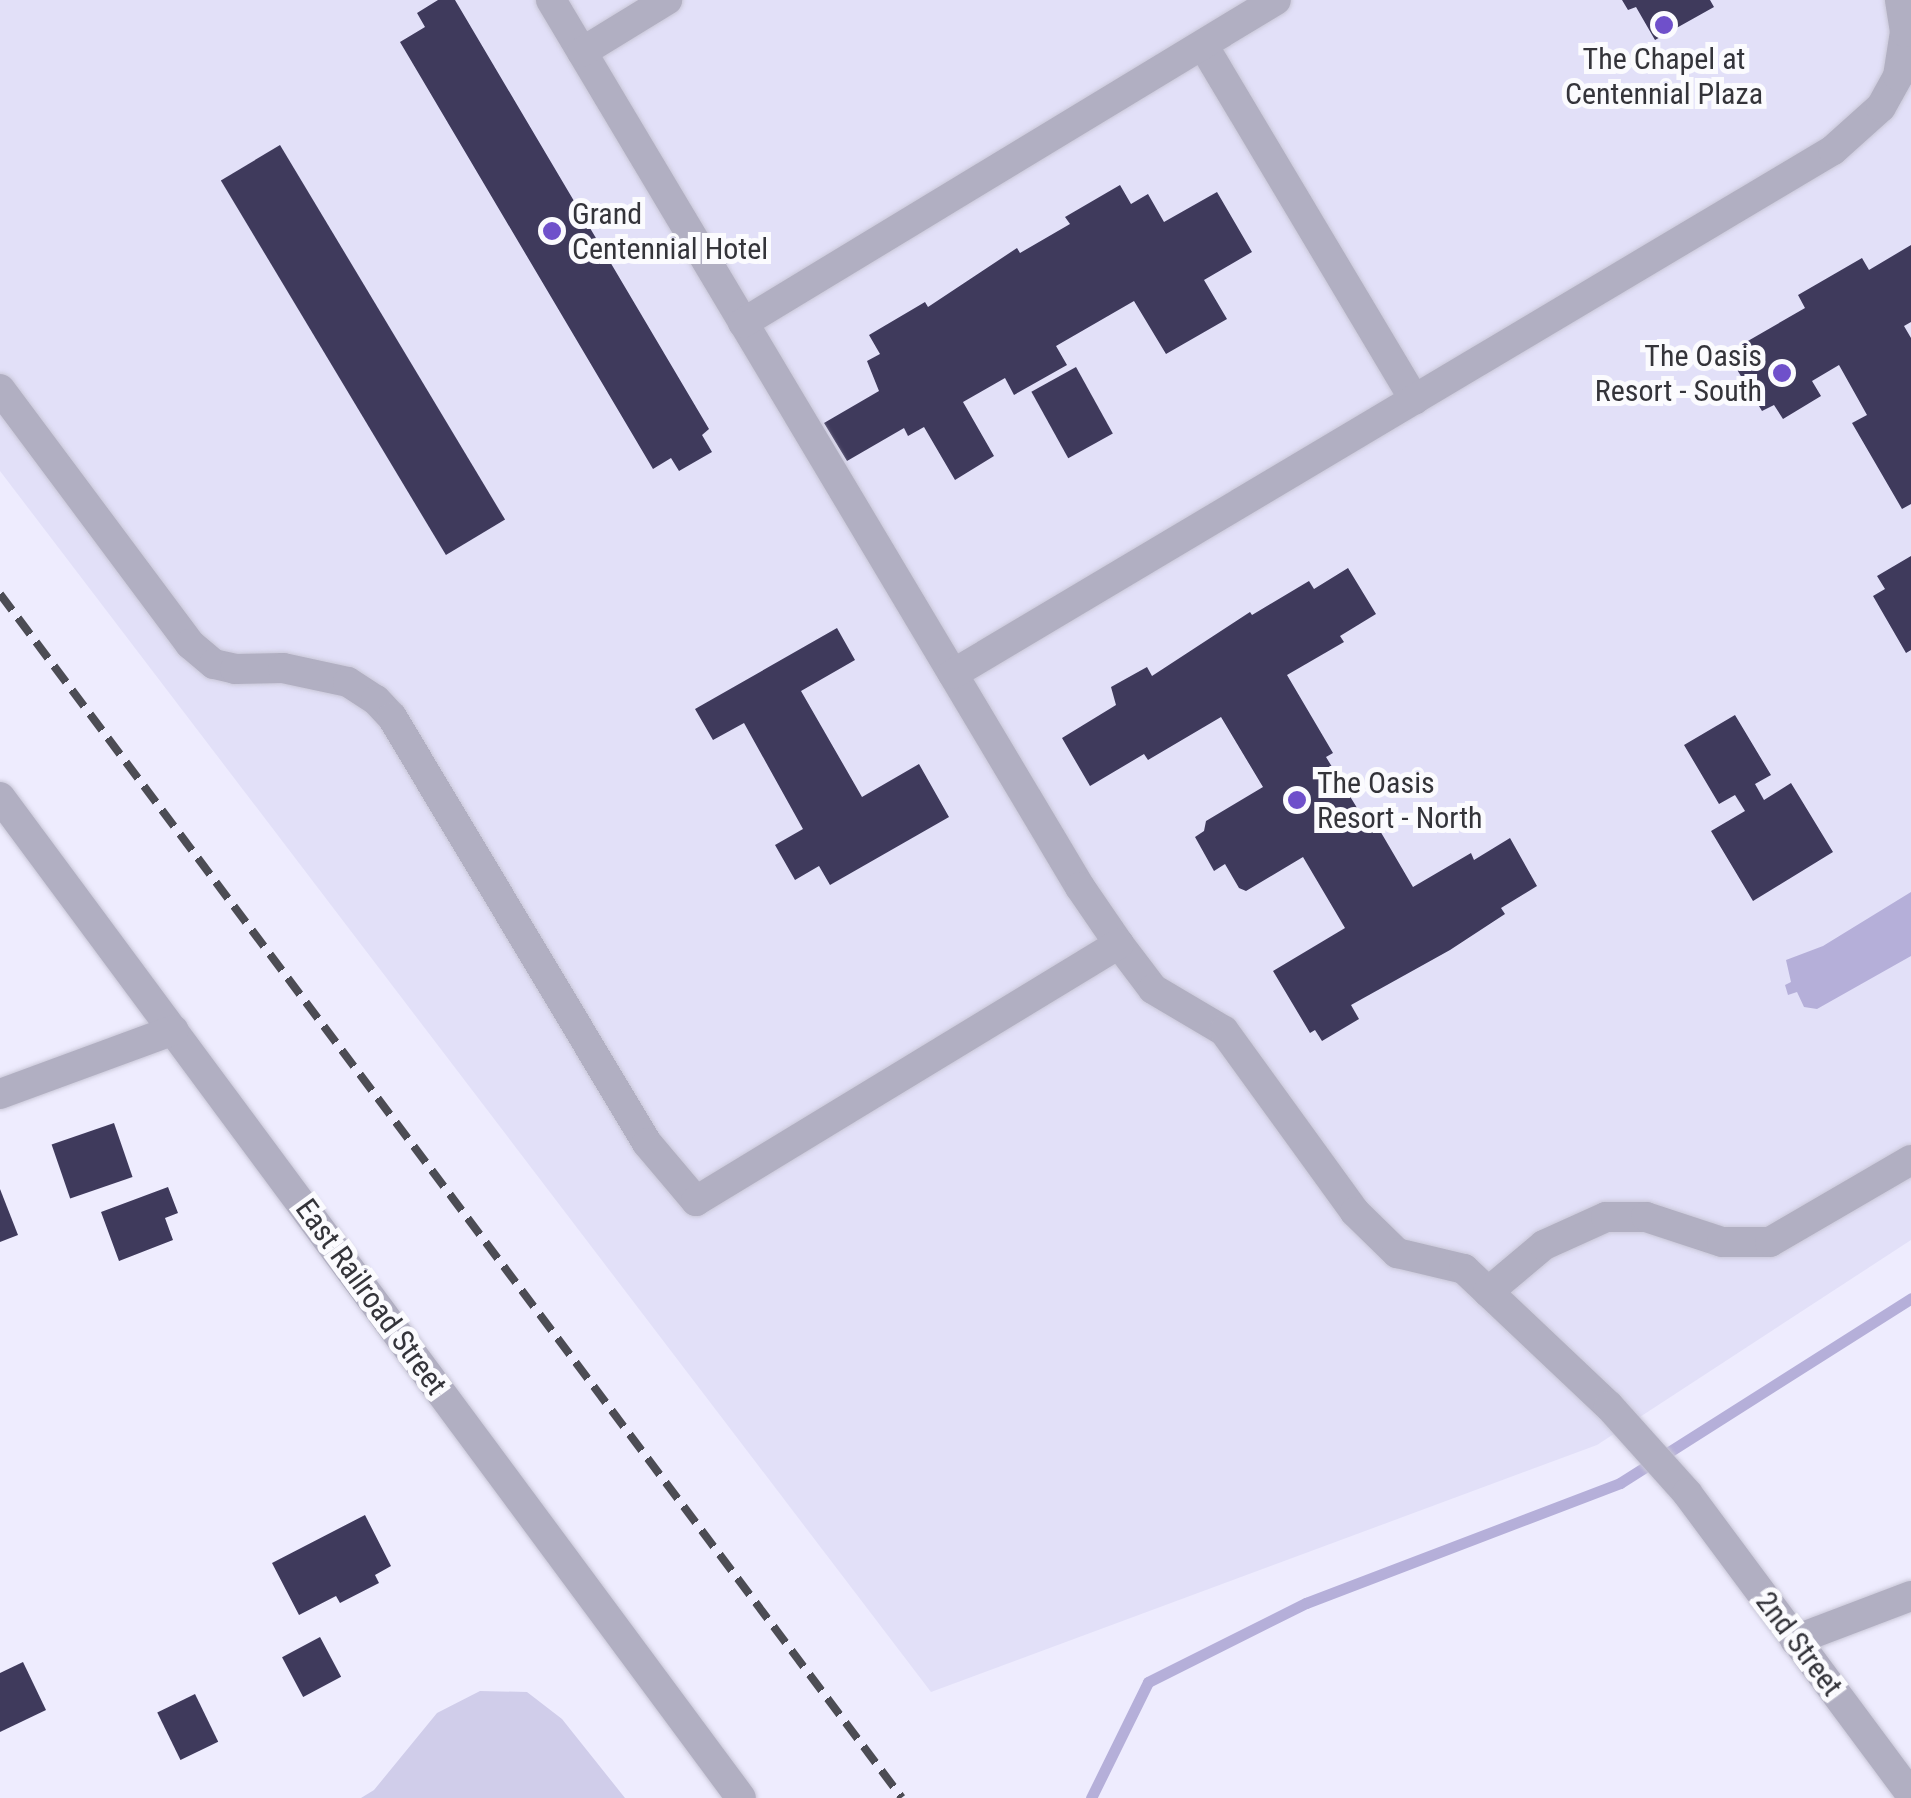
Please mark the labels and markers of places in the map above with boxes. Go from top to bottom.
marker: The Chapel at Centennial Plaza [1653,14,1675,36]
place label: The Chapel at Centennial Plaza [1565,41,1763,112]
place label: Grand Centennial Hotel [572,196,768,266]
marker: Grand Centennial Hotel [541,220,563,242]
place label: The Oasis Resort - South [1595,338,1762,408]
marker: The Oasis Resort - South [1771,362,1793,384]
place label: The Oasis Resort - North [1317,765,1483,836]
marker: The Oasis Resort - North [1286,789,1308,811]

